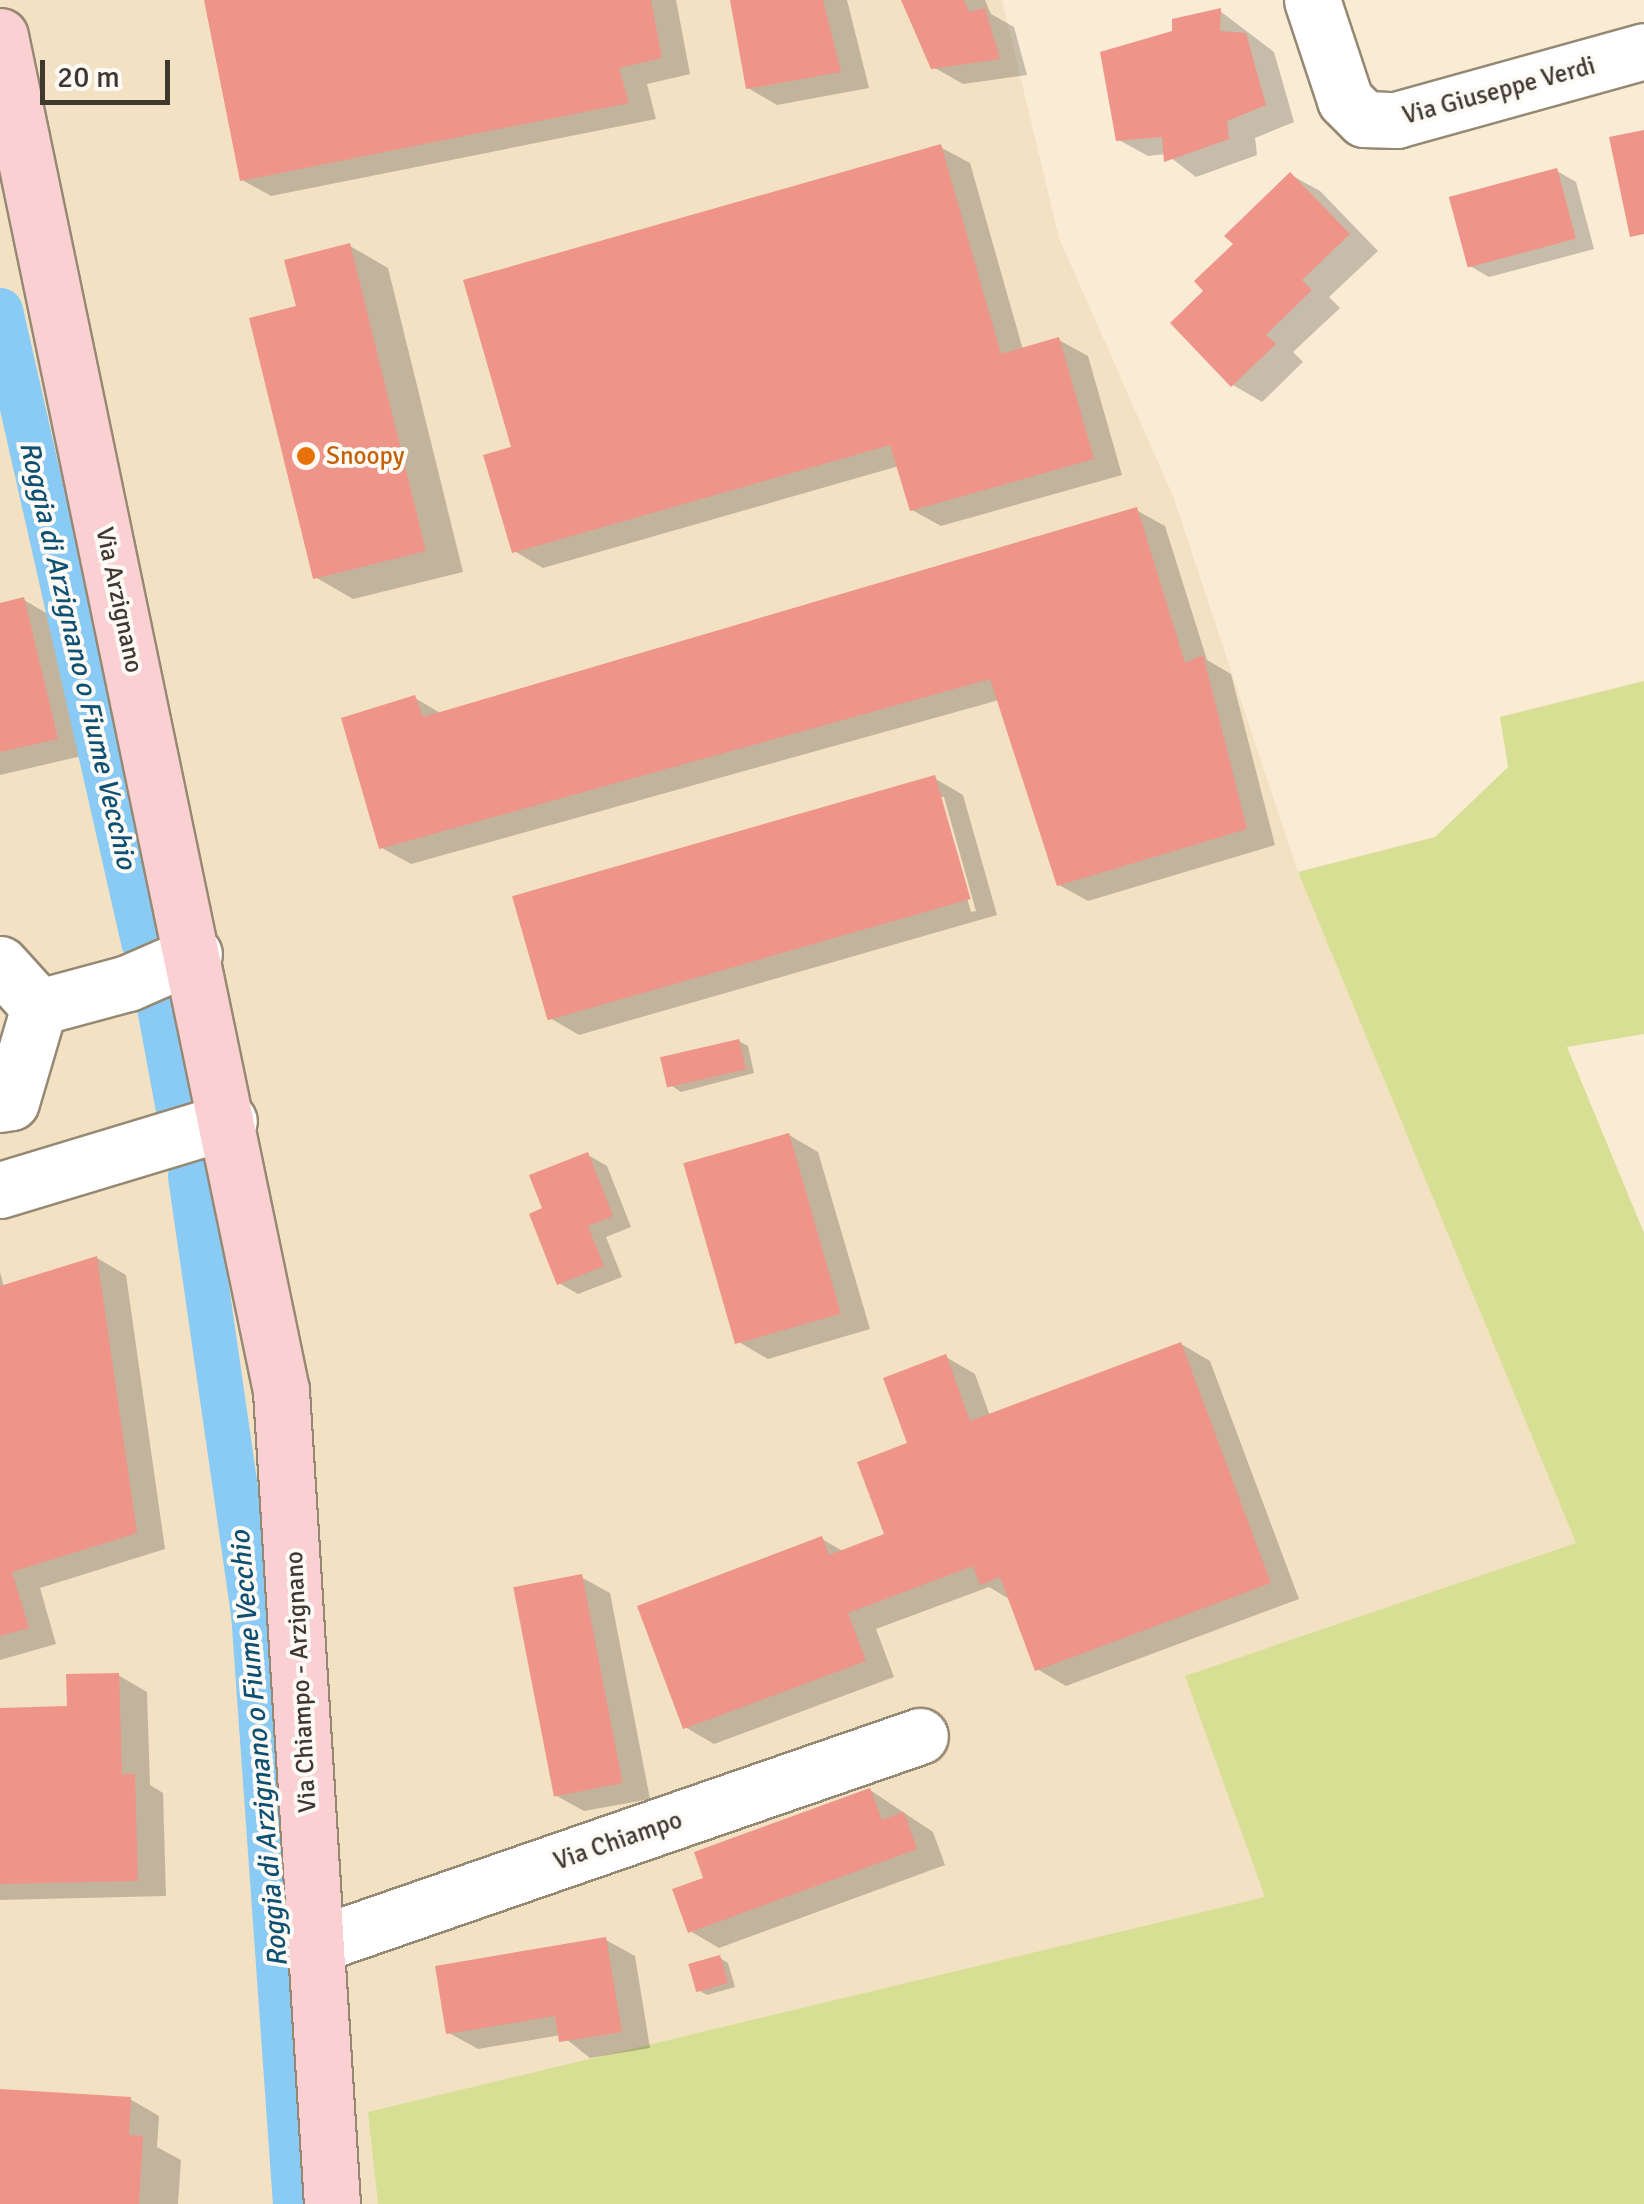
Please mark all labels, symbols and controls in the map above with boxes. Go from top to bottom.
scale bar [45,40,175,102]
street label: Via Giuseppe Verdi [1399,51,1599,131]
text: 20 m [57,59,120,96]
water label: Roggia di Arzignano o Fiume Vecchio [12,438,144,872]
place label: Snoopy [326,441,404,471]
marker: Snoopy [295,445,317,467]
street label: Via Arzignano [89,524,149,676]
water label: Roggia di Arzignano o Fiume Vecchio [223,1529,295,1969]
street label: Via Chiampo - Arzignano [279,1550,323,1814]
street label: Via Chiampo [550,1805,686,1877]

